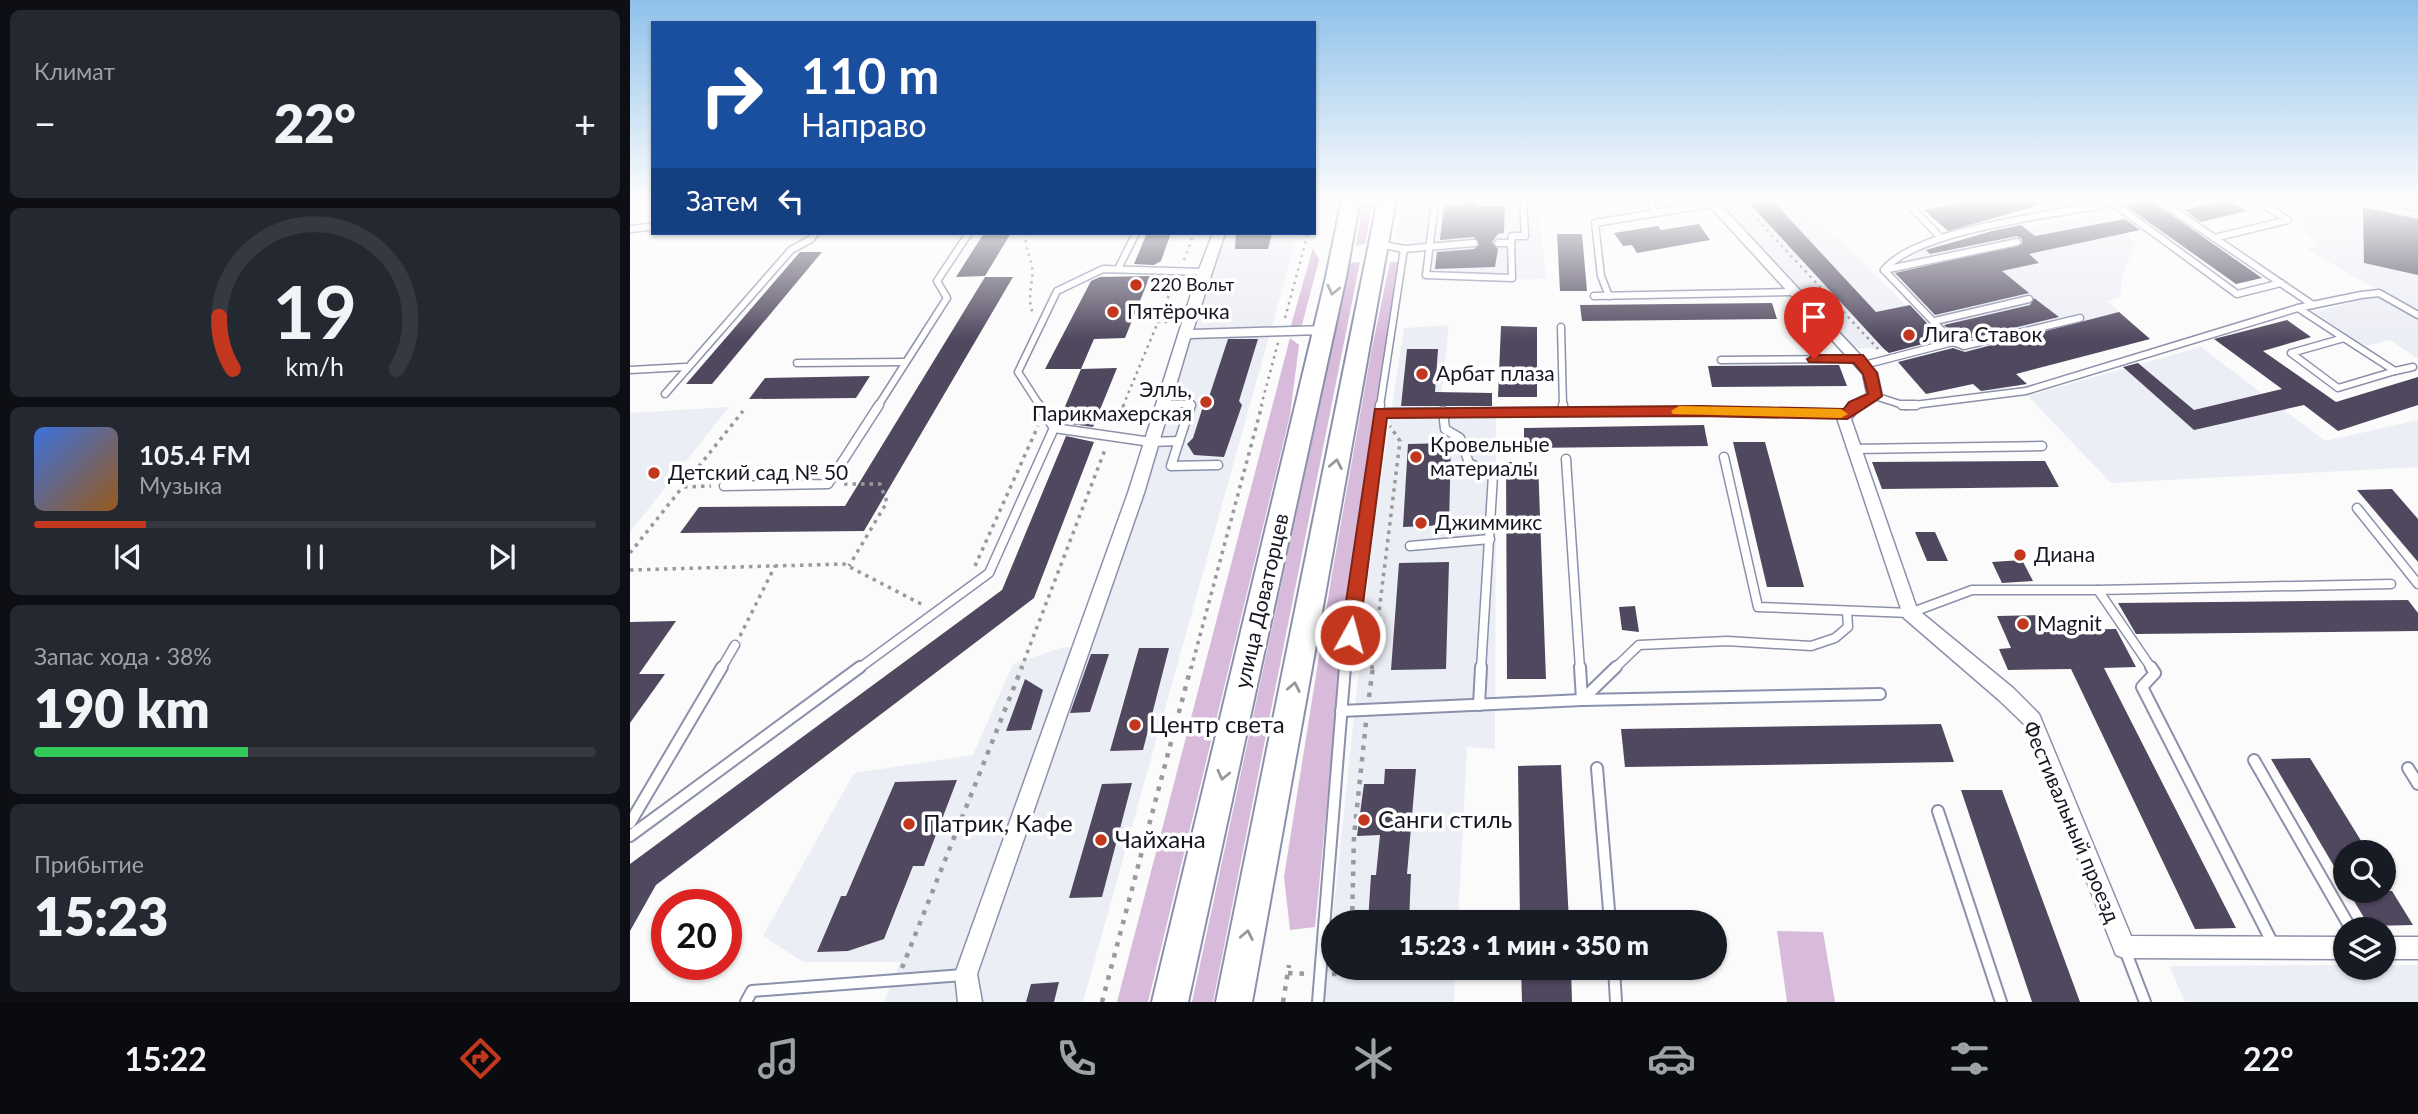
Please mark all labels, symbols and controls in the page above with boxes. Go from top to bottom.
text: 110 m [801,46,939,104]
icon: right [686,49,777,140]
text: Климат [34,57,115,85]
text: 22° [274,92,356,154]
text: − [34,100,56,146]
text: + [574,100,596,146]
text: Направо [801,105,927,144]
icon: left [772,182,810,220]
text: Затем [686,185,758,217]
text: 19 [273,267,357,355]
place label: 220 Вольт [1150,273,1234,295]
marker: 220 Вольт [1128,277,1144,293]
one-way arrow [1327,284,1341,296]
pin [1784,287,1844,359]
place label: Пятёрочка [1127,298,1230,323]
icon: arrive [1795,298,1833,336]
marker: Пятёрочка [1105,304,1121,320]
place label: Лига Ставок [1922,321,2042,346]
marker: Лига Ставок [1901,327,1917,343]
text: km/h [286,350,344,380]
place label: Арбат плаза [1436,360,1555,385]
marker: Арбат плаза [1414,366,1430,382]
place label: Элль, Парикмахерская [1032,376,1192,425]
marker: Элль, Парикмахерская [1198,394,1214,410]
place label: Кровельные материалы [1430,431,1550,480]
text: 105.4 FM [139,439,251,471]
marker: Кровельные материалы [1408,449,1424,465]
one-way arrow [1328,458,1343,470]
place label: Детский сад № 50 [668,459,848,484]
marker: Детский сад № 50 [646,465,662,481]
text: Музыка [139,471,222,499]
place label: Джиммикс [1435,509,1542,534]
street label: улица Доваторцев [1228,511,1293,691]
marker: Джиммикс [1413,515,1429,531]
icon: previous [109,538,147,576]
icon: pause [296,538,334,576]
icon: next [483,538,521,576]
place label: Диана [2034,541,2095,566]
marker: Диана [2012,547,2028,563]
position arrow [1313,598,1387,672]
place label: Magnit [2037,610,2102,635]
marker: Magnit [2015,616,2031,632]
text: Запас хода · 38% [34,642,212,670]
text: 190 km [34,677,210,739]
one-way arrow [1286,681,1301,693]
place label: Центр света [1149,709,1285,738]
marker: Центр света [1127,717,1143,733]
street label: Фестивальный проезд [2019,717,2126,926]
one-way arrow [1216,769,1231,781]
place label: Санги стиль [1378,804,1512,833]
place label: Патрик, Кафе [923,808,1073,837]
marker: Санги стиль [1356,812,1372,828]
marker: Патрик, Кафе [901,816,917,832]
place label: Чайхана [1115,824,1206,853]
marker: Чайхана [1093,832,1109,848]
map controls [2333,840,2396,980]
button: search [2333,840,2396,903]
text: Прибытие [34,850,144,878]
text: 15:23 [34,885,168,947]
speed limit sign: 20 [651,889,742,980]
button: layers [2333,917,2396,980]
one-way arrow [1239,929,1254,941]
text: 15:23 · 1 мин · 350 m [1399,929,1649,961]
icon: directions [456,1034,505,1083]
icon: music [754,1034,803,1083]
icon: phone [1052,1034,1101,1083]
icon: climate [1349,1034,1398,1083]
icon: car [1647,1034,1696,1083]
icon: filters [1945,1034,1994,1083]
text: 15:22 [124,1039,207,1078]
text: 22° [2243,1039,2293,1078]

